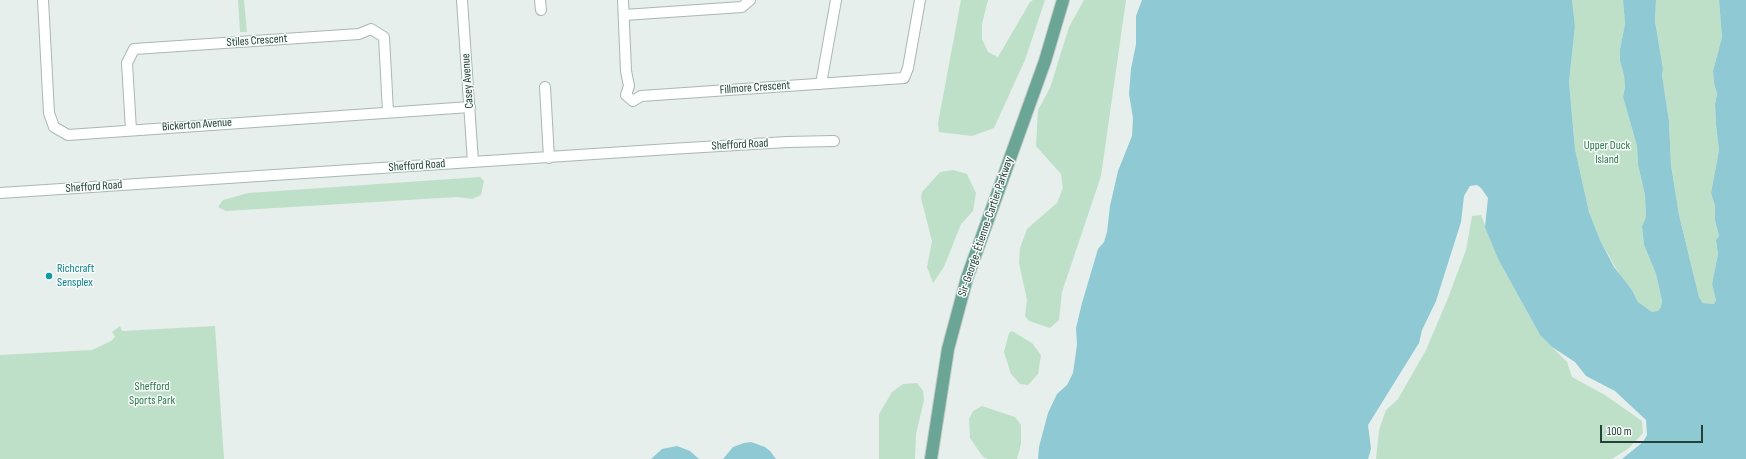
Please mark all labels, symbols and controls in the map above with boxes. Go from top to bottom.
street label: Stiles Crescent [226,32,288,50]
street label: Casey Avenue [459,53,477,109]
street label: Fillmore Crescent [719,78,791,98]
street label: Bickerton Avenue [162,115,232,135]
street label: Shefford Road [711,136,769,154]
park label: Upper Duck Island [1584,139,1630,167]
street label: Sir-George-Étienne-Cartier Parkway [955,155,1017,299]
street label: Shefford Road [388,157,446,175]
street label: Shefford Road [65,178,123,196]
place label: Richcraft Sensplex [57,262,94,290]
marker: Richcraft Sensplex [44,271,54,281]
park label: Shefford Sports Park [129,380,175,408]
scale bar [1602,417,1705,443]
text: 100 m [1607,424,1632,439]

